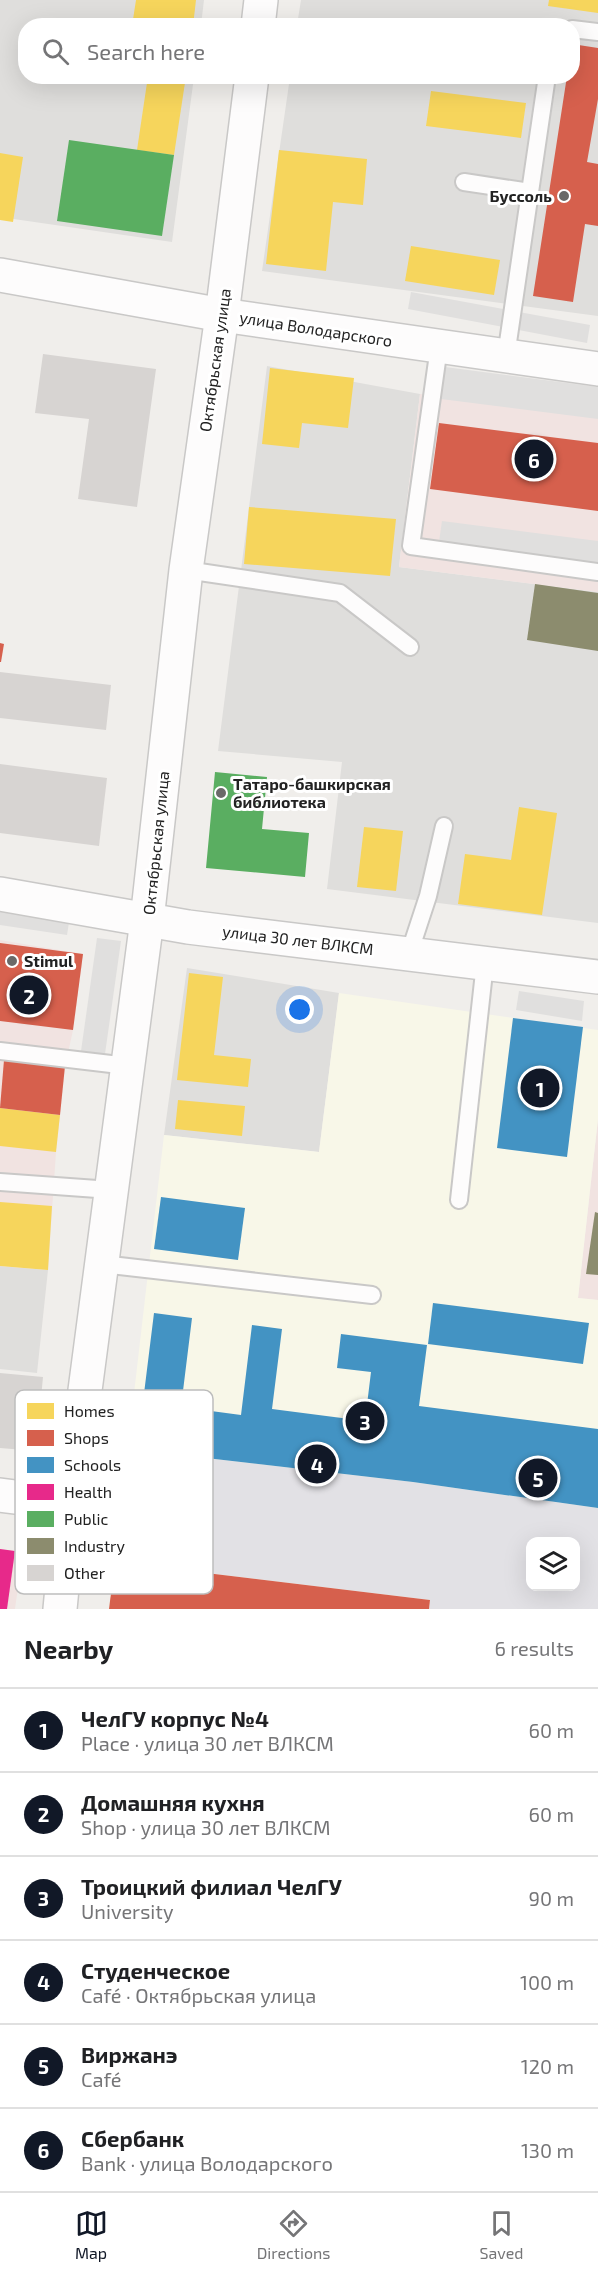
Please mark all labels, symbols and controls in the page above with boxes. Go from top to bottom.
search box [18,18,580,84]
icon: search [39,35,72,68]
text: Search here [87,38,205,64]
place label: Буссоль [490,186,552,205]
marker: Буссоль [557,189,571,203]
street label: Октябрьская улица [195,287,235,433]
street label: улица Володарского [238,307,394,351]
pin: 6 [514,436,554,482]
street label: Октябрьская улица [138,770,174,916]
place label: Татаро-башкирская библиотека [233,774,391,811]
marker: Татаро-башкирская библиотека [214,786,228,800]
street label: улица 30 лет ВЛКСМ [221,921,375,959]
place label: Stimul [24,951,74,970]
marker: Stimul [5,954,19,968]
pin: 2 [9,972,48,1018]
your location [285,995,314,1024]
pin: 1 [520,1066,560,1110]
legend [15,1390,213,1594]
pin: 3 [346,1398,385,1444]
text: Homes [64,1401,115,1420]
text: Shops [64,1428,109,1447]
pin: 4 [298,1442,336,1486]
text: Schools [64,1455,121,1474]
pin: 5 [518,1456,558,1500]
text: Health [64,1482,112,1501]
text: Public [64,1509,108,1528]
text: Industry [64,1536,125,1555]
map controls [526,1537,580,1591]
button: layers [526,1537,580,1591]
text: Other [64,1563,106,1582]
text: Nearby [24,1633,113,1664]
text: 6 results [494,1636,574,1660]
text: ЧелГУ корпус №4 [81,1705,269,1731]
text: 1 [39,1718,48,1742]
text: 60 m [529,1718,574,1742]
text: Place · улица 30 лет ВЛКСМ [81,1731,334,1755]
text: Домашняя кухня [81,1789,265,1815]
text: 2 [38,1802,49,1826]
text: 60 m [529,1802,574,1826]
text: Shop · улица 30 лет ВЛКСМ [81,1815,330,1839]
text: Троицкий филиал ЧелГУ [81,1873,342,1899]
text: 3 [38,1886,49,1910]
text: 90 m [529,1886,574,1910]
text: University [81,1899,173,1923]
text: Студенческое [81,1957,230,1983]
text: 4 [37,1970,50,1994]
text: 100 m [520,1970,574,1994]
text: Café · Октябрьская улица [81,1983,316,2007]
text: Виржанэ [81,2041,178,2067]
text: 5 [38,2054,49,2078]
text: 120 m [521,2054,574,2078]
text: Café [81,2067,122,2091]
text: Сбербанк [81,2125,184,2151]
text: 6 [38,2138,49,2162]
text: 130 m [521,2138,574,2162]
text: Bank · улица Володарского [81,2151,333,2175]
tab: Map [75,2207,108,2262]
tab: Directions [257,2207,330,2262]
tab: Saved [480,2207,523,2262]

